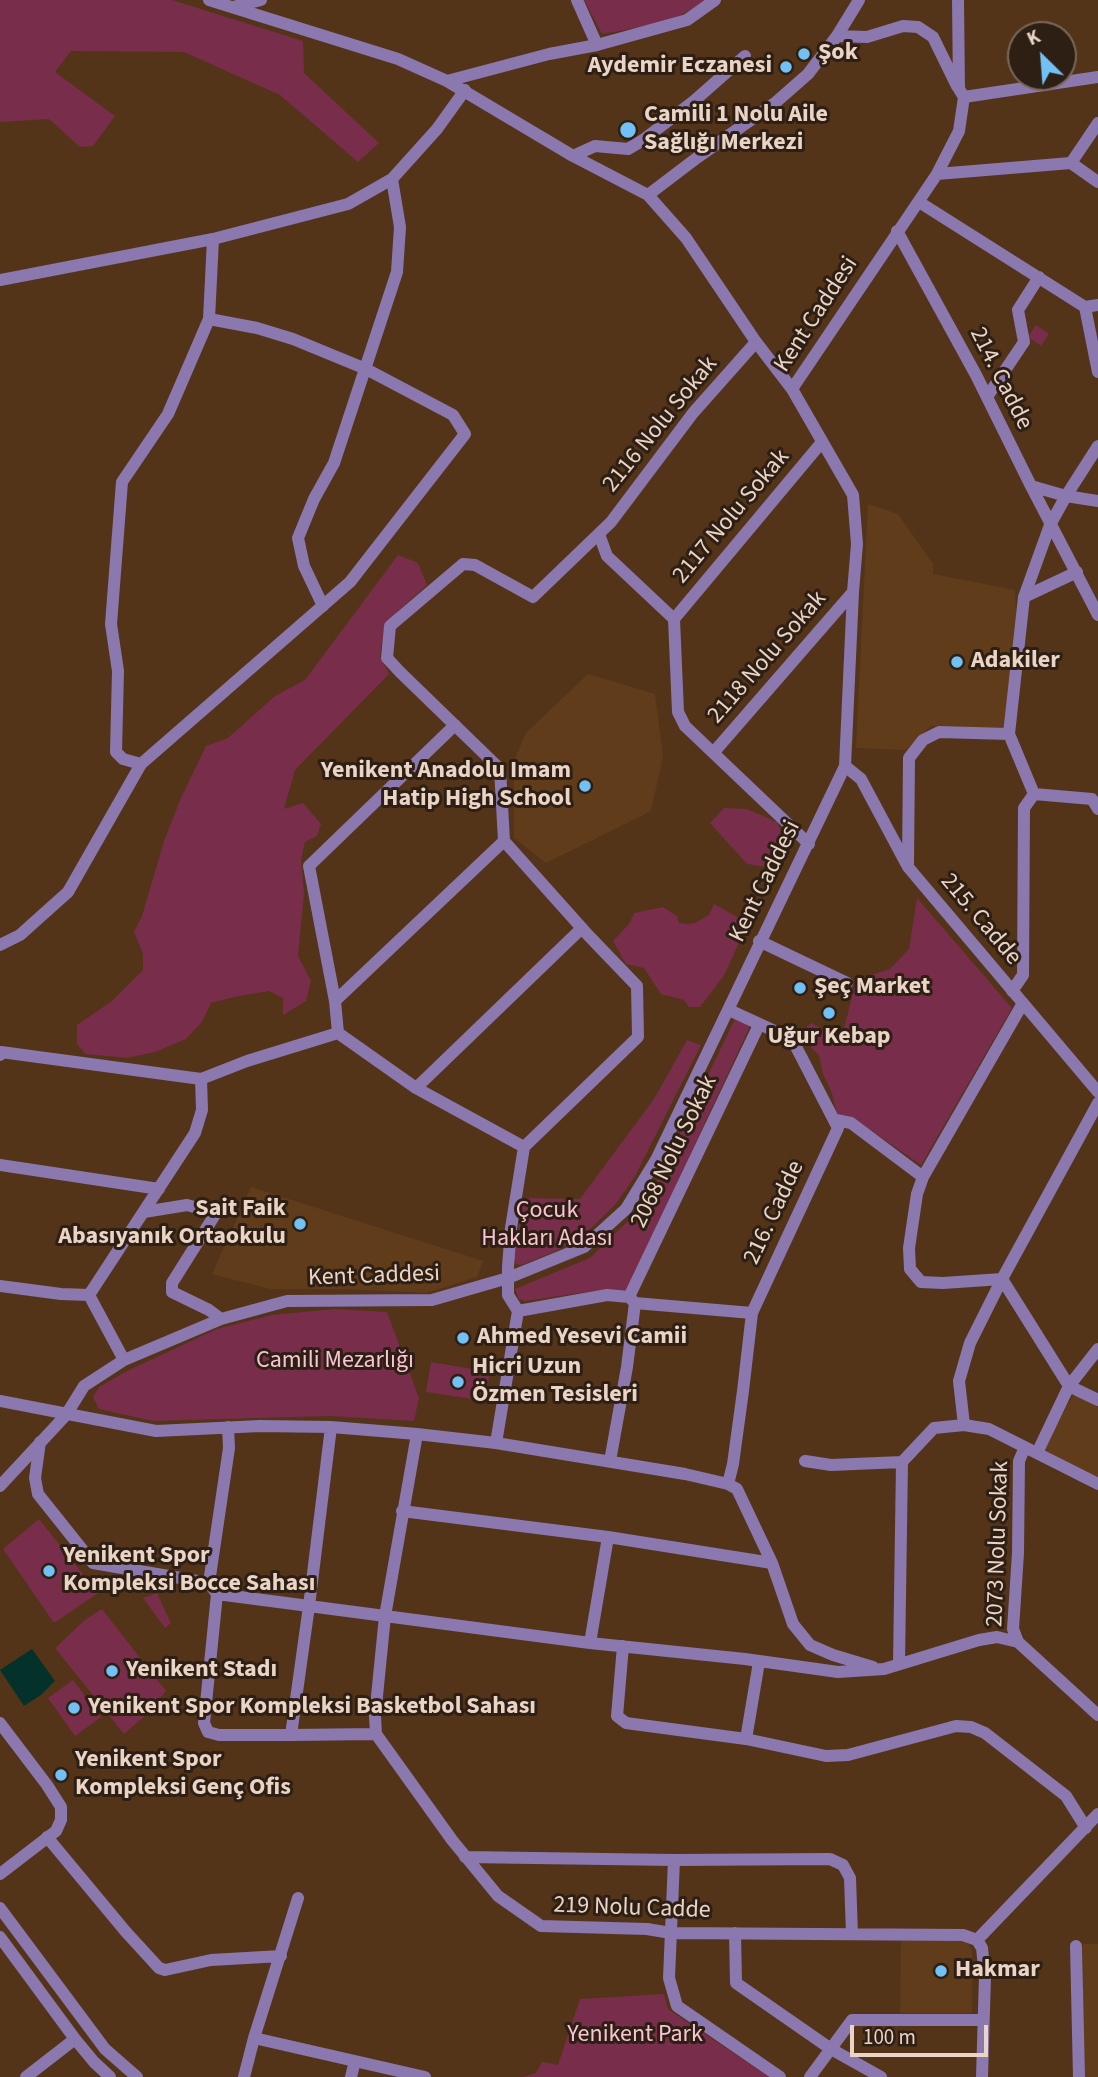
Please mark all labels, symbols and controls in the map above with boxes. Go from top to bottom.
north arrow [1007,21,1077,91]
text: K [1023,24,1045,53]
place label: Şok [818,40,858,68]
marker: Şok [796,46,812,62]
place label: Aydemir Eczanesi [588,53,772,81]
marker: Aydemir Eczanesi [778,59,794,75]
place label: Camili 1 Nolu Aile Sağlığı Merkezi [644,102,828,158]
marker: Camili 1 Nolu Aile Sağlığı Merkezi [618,120,638,140]
street label: Kent Caddesi [769,252,865,378]
street label: 214. Cadde [962,323,1038,435]
street label: 2116 Nolu Sokak [597,351,725,499]
street label: 2117 Nolu Sokak [667,444,797,590]
street label: 2118 Nolu Sokak [703,586,833,730]
place label: Adakiler [971,648,1060,676]
marker: Adakiler [949,654,965,670]
place label: Yenikent Anadolu Imam Hatip High School [321,758,571,814]
marker: Yenikent Anadolu Imam Hatip High School [577,778,593,794]
street label: Kent Caddesi [724,816,808,948]
street label: 215. Cadde [933,868,1027,972]
place label: Şeç Market [814,974,930,1002]
marker: Şeç Market [792,980,808,996]
marker: Uğur Kebap [821,1005,837,1021]
place label: Uğur Kebap [767,1024,891,1052]
street label: 2068 Nolu Sokak [626,1071,724,1233]
street label: 216. Cadde [739,1157,811,1269]
place label: Sait Faik Abasıyanık Ortaokulu [58,1196,286,1252]
park label: Çocuk Hakları Adası [481,1198,613,1254]
marker: Sait Faik Abasıyanık Ortaokulu [292,1216,308,1232]
street label: Kent Caddesi [308,1260,440,1294]
place label: Ahmed Yesevi Camii [477,1324,687,1352]
marker: Ahmed Yesevi Camii [455,1330,471,1346]
park label: Camili Mezarlığı [256,1348,414,1376]
place label: Hicri Uzun Özmen Tesisleri [472,1354,638,1410]
marker: Hicri Uzun Özmen Tesisleri [450,1374,466,1390]
street label: 2073 Nolu Sokak [982,1460,1016,1628]
place label: Yenikent Spor Kompleksi Bocce Sahası [63,1543,315,1599]
marker: Yenikent Spor Kompleksi Bocce Sahası [41,1563,57,1579]
place label: Yenikent Stadı [126,1657,277,1685]
marker: Yenikent Stadı [104,1663,120,1679]
place label: Yenikent Spor Kompleksi Basketbol Sahası [88,1694,536,1722]
marker: Yenikent Spor Kompleksi Basketbol Sahası [66,1700,82,1716]
place label: Yenikent Spor Kompleksi Genç Ofis [75,1747,291,1803]
marker: Yenikent Spor Kompleksi Genç Ofis [53,1767,69,1783]
street label: 219 Nolu Cadde [553,1892,711,1926]
place label: Hakmar [955,1957,1040,1985]
marker: Hakmar [933,1963,949,1979]
scale bar [853,2010,991,2054]
park label: Yenikent Park [567,2022,703,2050]
text: 100 m [863,2022,916,2052]

